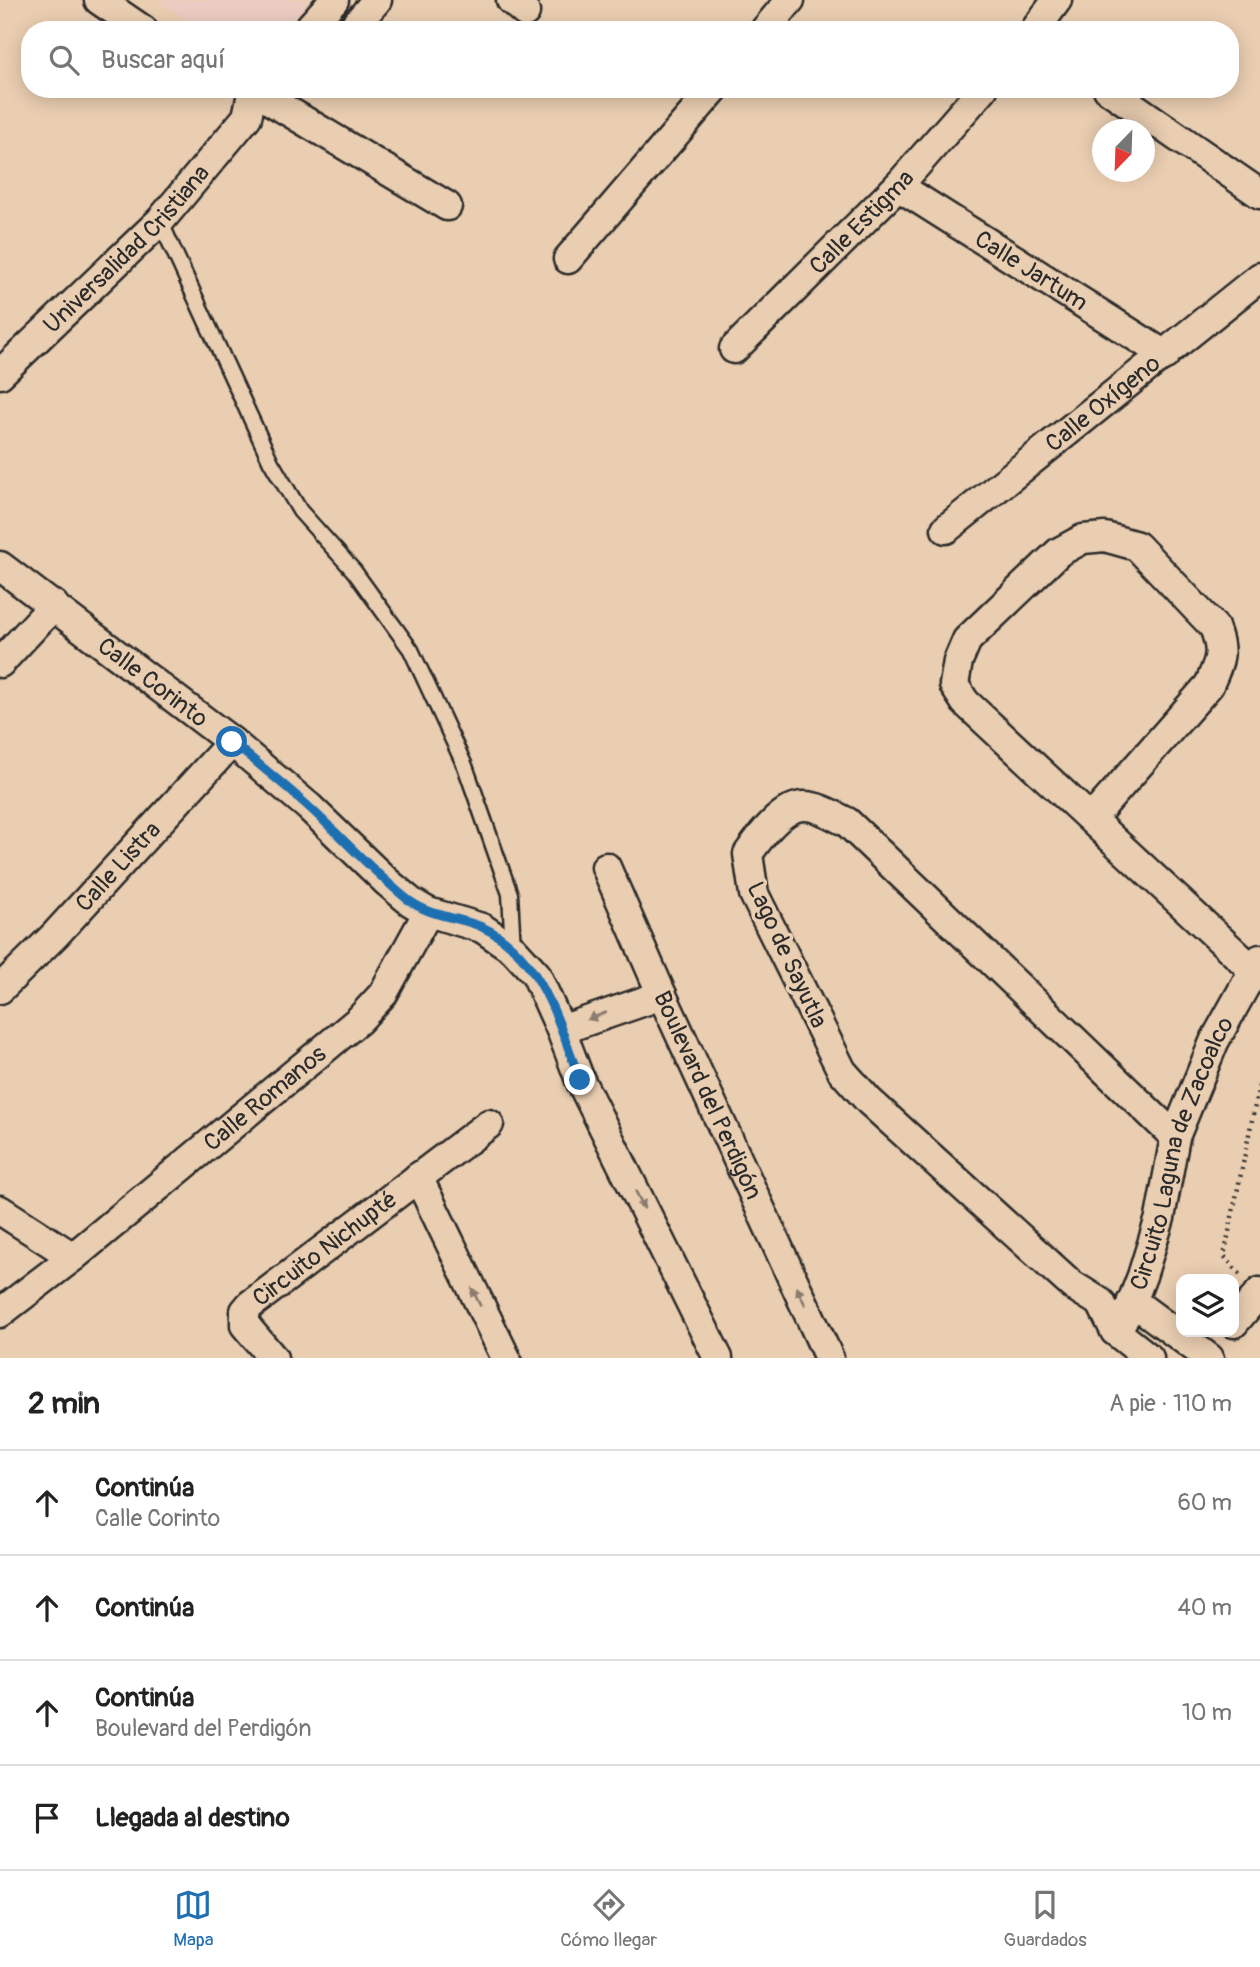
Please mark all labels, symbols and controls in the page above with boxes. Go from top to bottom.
search box [21,21,1239,98]
icon: search [45,41,83,79]
text: Buscar aquí [101,44,225,76]
north arrow [1092,119,1155,182]
street label: Universalidad Cristiana [37,159,216,339]
street label: Calle Estigma [803,164,920,280]
street label: Calle Jartum [970,224,1093,317]
street label: Calle Oxígeno [1040,348,1166,458]
street label: Calle Corinto [92,631,214,733]
route start [216,726,247,757]
street label: Calle Listra [69,815,167,918]
street label: Lago de Sayutla [740,877,834,1033]
street label: Boulevard del Perdigón [648,986,768,1204]
one-way arrow [587,1011,608,1022]
street label: Circuito Laguna de Zacoalco [1123,1011,1240,1294]
street label: Calle Romanos [198,1039,332,1157]
route end [564,1064,595,1095]
street label: Circuito Nichupté [247,1184,403,1312]
one-way arrow [633,1191,645,1211]
map controls [1176,1274,1239,1337]
button: layers [1176,1274,1239,1337]
one-way arrow [795,1286,806,1306]
one-way arrow [470,1287,482,1307]
text: 2 min [28,1385,100,1422]
text: A pie · 110 m [1109,1389,1232,1418]
text: Continúa [95,1472,194,1504]
icon: ahead [28,1484,66,1522]
text: 60 m [1177,1488,1232,1517]
text: Calle Corinto [95,1504,220,1533]
icon: ahead [28,1589,66,1627]
text: Continúa [95,1592,194,1624]
text: 40 m [1178,1593,1232,1622]
text: Continúa [95,1682,194,1714]
icon: ahead [28,1694,66,1732]
text: 10 m [1182,1698,1232,1727]
text: Boulevard del Perdigón [95,1714,311,1743]
icon: arrive [28,1799,66,1837]
text: Llegada al destino [95,1802,290,1834]
tab: Mapa [173,1886,214,1952]
tab: Cómo llegar [560,1886,657,1952]
tab: Guardados [1004,1886,1087,1952]

